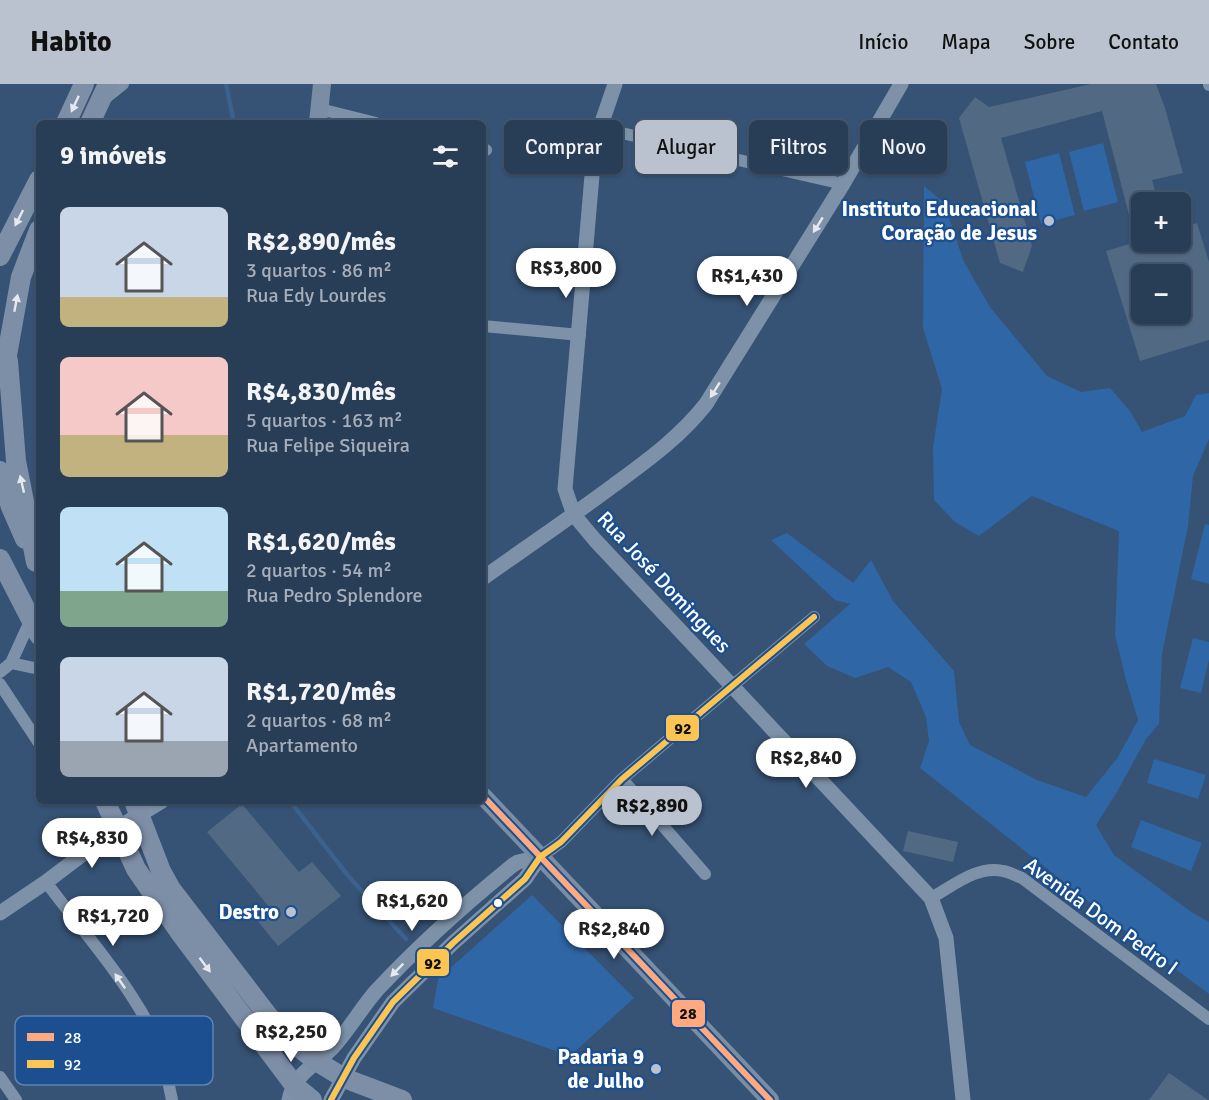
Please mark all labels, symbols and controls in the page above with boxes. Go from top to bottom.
text: Habito [30,25,112,59]
text: Início [858,29,908,55]
text: Mapa [941,29,991,55]
text: Sobre [1024,29,1075,55]
text: Contato [1108,29,1179,55]
one-way arrow [71,95,80,112]
chip: Comprar [504,120,623,174]
chip: Alugar [635,120,737,174]
chip: Filtros [749,120,848,174]
chip: Novo [860,120,947,174]
text: 9 imóveis [60,140,166,172]
icon: filters [429,140,462,173]
map controls [1131,192,1191,324]
button: + [1131,192,1191,252]
place label: Instituto Educacional Coração de Jesus [841,196,1037,246]
one-way arrow [15,209,25,227]
marker: Instituto Educacional Coração de Jesus [1042,214,1056,228]
one-way arrow [812,217,823,233]
text: R$2,890/mês [246,226,396,258]
icon: home [108,231,180,303]
pin: R$3,800 [511,248,621,299]
text: R$3,800 [530,255,602,280]
pin: R$1,430 [692,256,802,307]
text: 3 quartos · 86 m² [246,258,392,283]
text: R$1,430 [711,263,783,288]
button: − [1131,264,1191,324]
text: Rua Edy Lourdes [246,283,386,308]
one-way arrow [12,293,21,312]
text: R$4,830/mês [246,376,396,408]
icon: home [108,381,180,453]
one-way arrow [709,382,720,398]
text: 5 quartos · 163 m² [246,408,403,433]
text: Rua Felipe Siqueira [246,433,410,458]
one-way arrow [16,474,26,493]
street label: Rua José Domingues [592,506,736,658]
text: R$1,620/mês [246,526,396,558]
icon: home [108,531,180,603]
text: 2 quartos · 54 m² [246,558,392,583]
text: Rua Pedro Splendore [246,583,423,608]
text: R$1,720/mês [246,676,396,708]
icon: home [108,681,180,753]
text: 2 quartos · 68 m² [246,708,392,733]
line badge: 92 [665,714,700,742]
text: 92 [674,719,692,739]
text: Apartamento [246,733,358,758]
pin: R$2,840 [751,738,861,789]
text: R$2,840 [770,745,842,770]
pin: R$2,890 [597,786,707,837]
text: R$2,890 [616,793,688,818]
pin: R$4,830 [37,818,147,869]
text: R$4,830 [56,825,128,850]
street label: Avenida Dom Pedro I [1019,851,1183,981]
pin: R$1,620 [357,881,467,932]
text: R$1,620 [376,888,448,913]
pin: R$1,720 [58,896,168,947]
unlabelled marker [492,897,504,909]
place label: Destro [218,899,279,925]
text: R$1,720 [77,903,149,928]
marker: Destro [284,905,298,919]
pin: R$2,840 [559,909,669,960]
text: R$2,840 [578,916,650,941]
line badge: 92 [416,948,450,977]
text: 92 [424,954,442,974]
one-way arrow [198,958,210,973]
one-way arrow [391,963,405,977]
one-way arrow [114,974,126,990]
line badge: 28 [671,999,706,1028]
text: 28 [679,1004,697,1024]
pin: R$2,250 [236,1012,346,1063]
legend [15,1016,213,1085]
text: R$2,250 [255,1019,327,1044]
text: 28 [64,1028,81,1048]
place label: Padaria 9 de Julho [558,1044,644,1094]
text: 92 [64,1055,81,1075]
marker: Padaria 9 de Julho [649,1062,663,1076]

